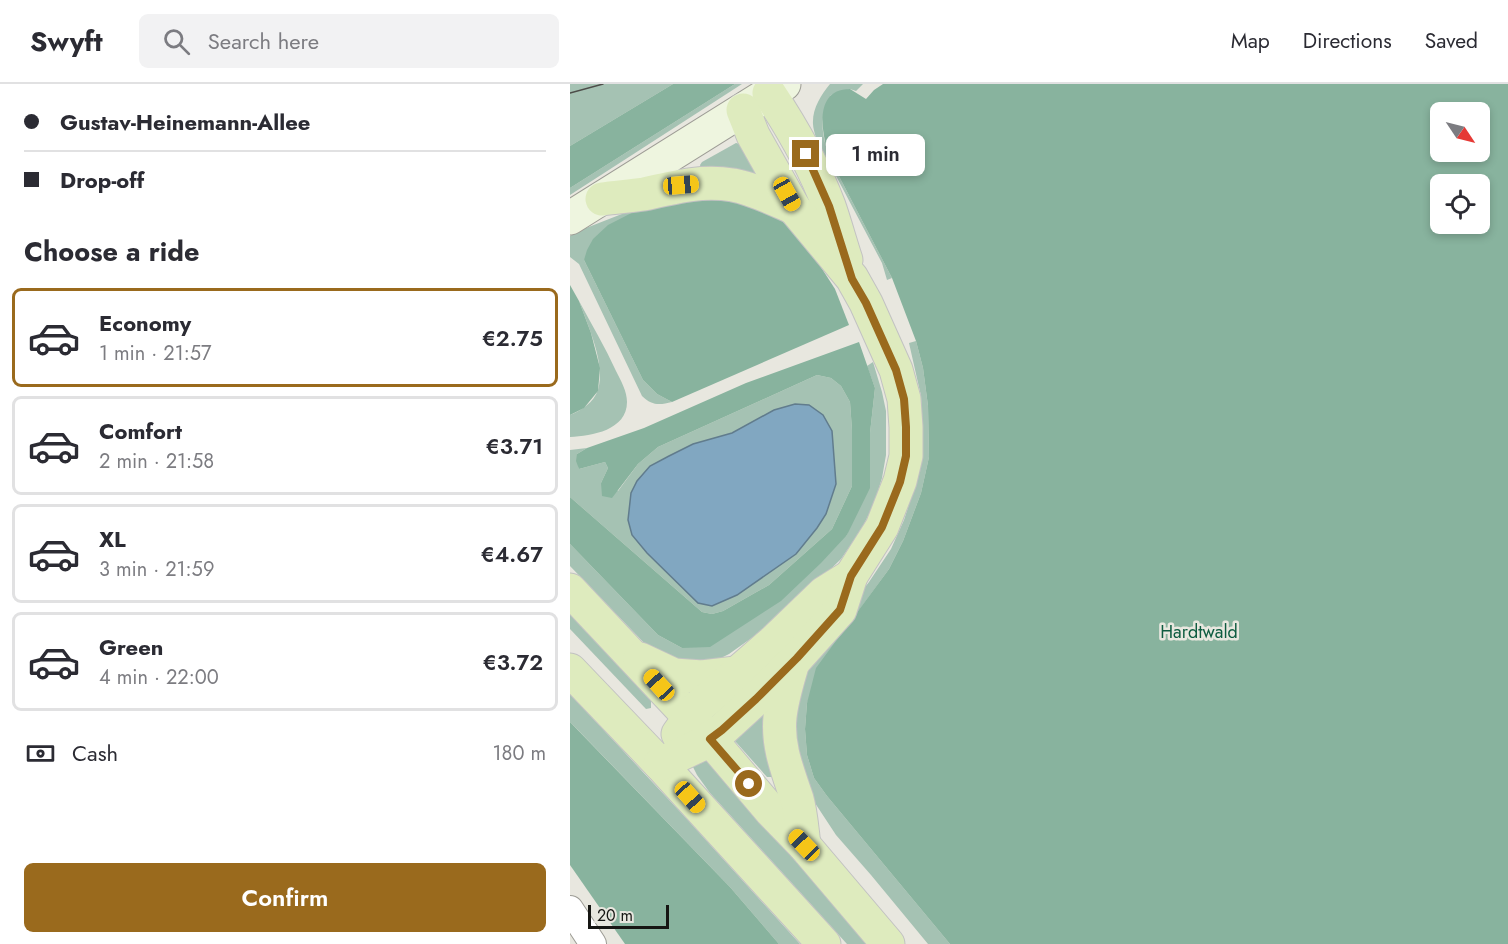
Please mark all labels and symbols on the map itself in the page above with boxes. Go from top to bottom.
north arrow [1430,102,1490,162]
callout: 1 min [827,133,926,175]
route end [792,140,819,167]
car [662,174,700,196]
car [770,174,804,214]
park label: Hardtwald [1160,619,1238,645]
car [640,666,678,704]
route start [735,770,762,797]
car [671,778,709,816]
car [785,826,823,864]
scale bar [588,902,669,930]

